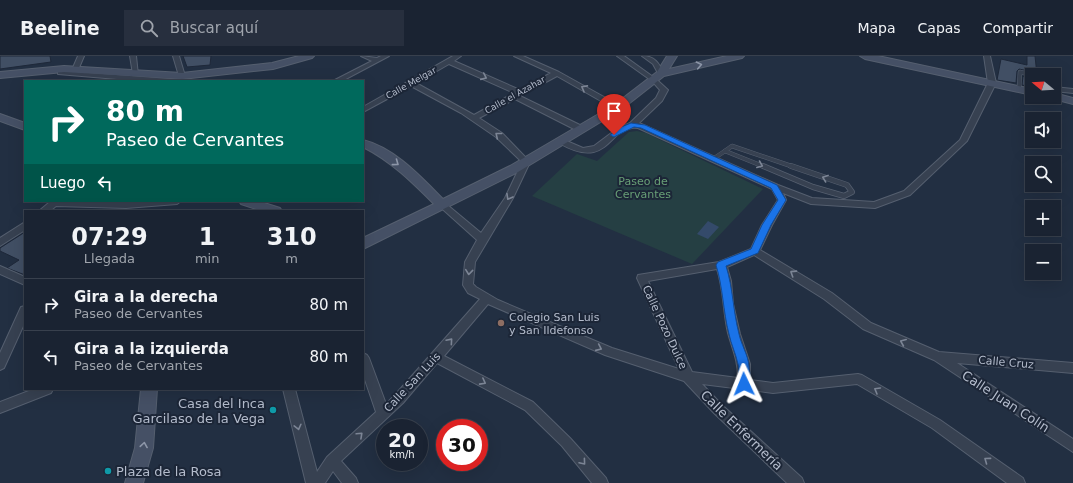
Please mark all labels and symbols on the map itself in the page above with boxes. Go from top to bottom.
one-way arrow [696,61,703,69]
street label: Calle Melgar [384,65,438,101]
north arrow [1025,68,1061,104]
one-way arrow [480,72,488,80]
street label: Calle el Azahar [483,74,547,116]
one-way arrow [581,85,588,93]
pin [597,94,631,135]
one-way arrow [495,132,502,139]
one-way arrow [392,158,399,165]
one-way arrow [756,161,763,169]
one-way arrow [822,174,829,182]
park label: Paseo de Cervantes [615,175,671,201]
one-way arrow [506,193,513,200]
one-way arrow [465,269,474,275]
one-way arrow [790,270,797,278]
street label: Calle Pozo Dulce [639,283,690,371]
place label: Colegio San Luis y San Ildefonso [509,311,600,337]
marker: Colegio San Luis y San Ildefonso [496,318,506,328]
one-way arrow [446,338,453,346]
one-way arrow [899,338,906,346]
one-way arrow [595,343,603,351]
street label: Calle San Luis [381,350,443,415]
street label: Calle Cruz [978,354,1035,371]
position arrow [723,363,765,405]
street label: Calle Juan Colín [959,368,1052,435]
one-way arrow [479,378,486,385]
street label: Calle Enfermería [698,387,786,473]
one-way arrow [874,387,881,394]
place label: Casa del Inca Garcilaso de la Vega [133,396,265,426]
marker: Casa del Inca Garcilaso de la Vega [268,405,278,415]
speed limit sign: 30 [436,419,488,471]
one-way arrow [294,424,302,430]
one-way arrow [356,432,363,439]
one-way arrow [139,442,148,448]
one-way arrow [579,457,586,465]
one-way arrow [984,458,991,465]
place label: Plaza de la Rosa [116,464,222,479]
marker: Plaza de la Rosa [103,466,113,476]

